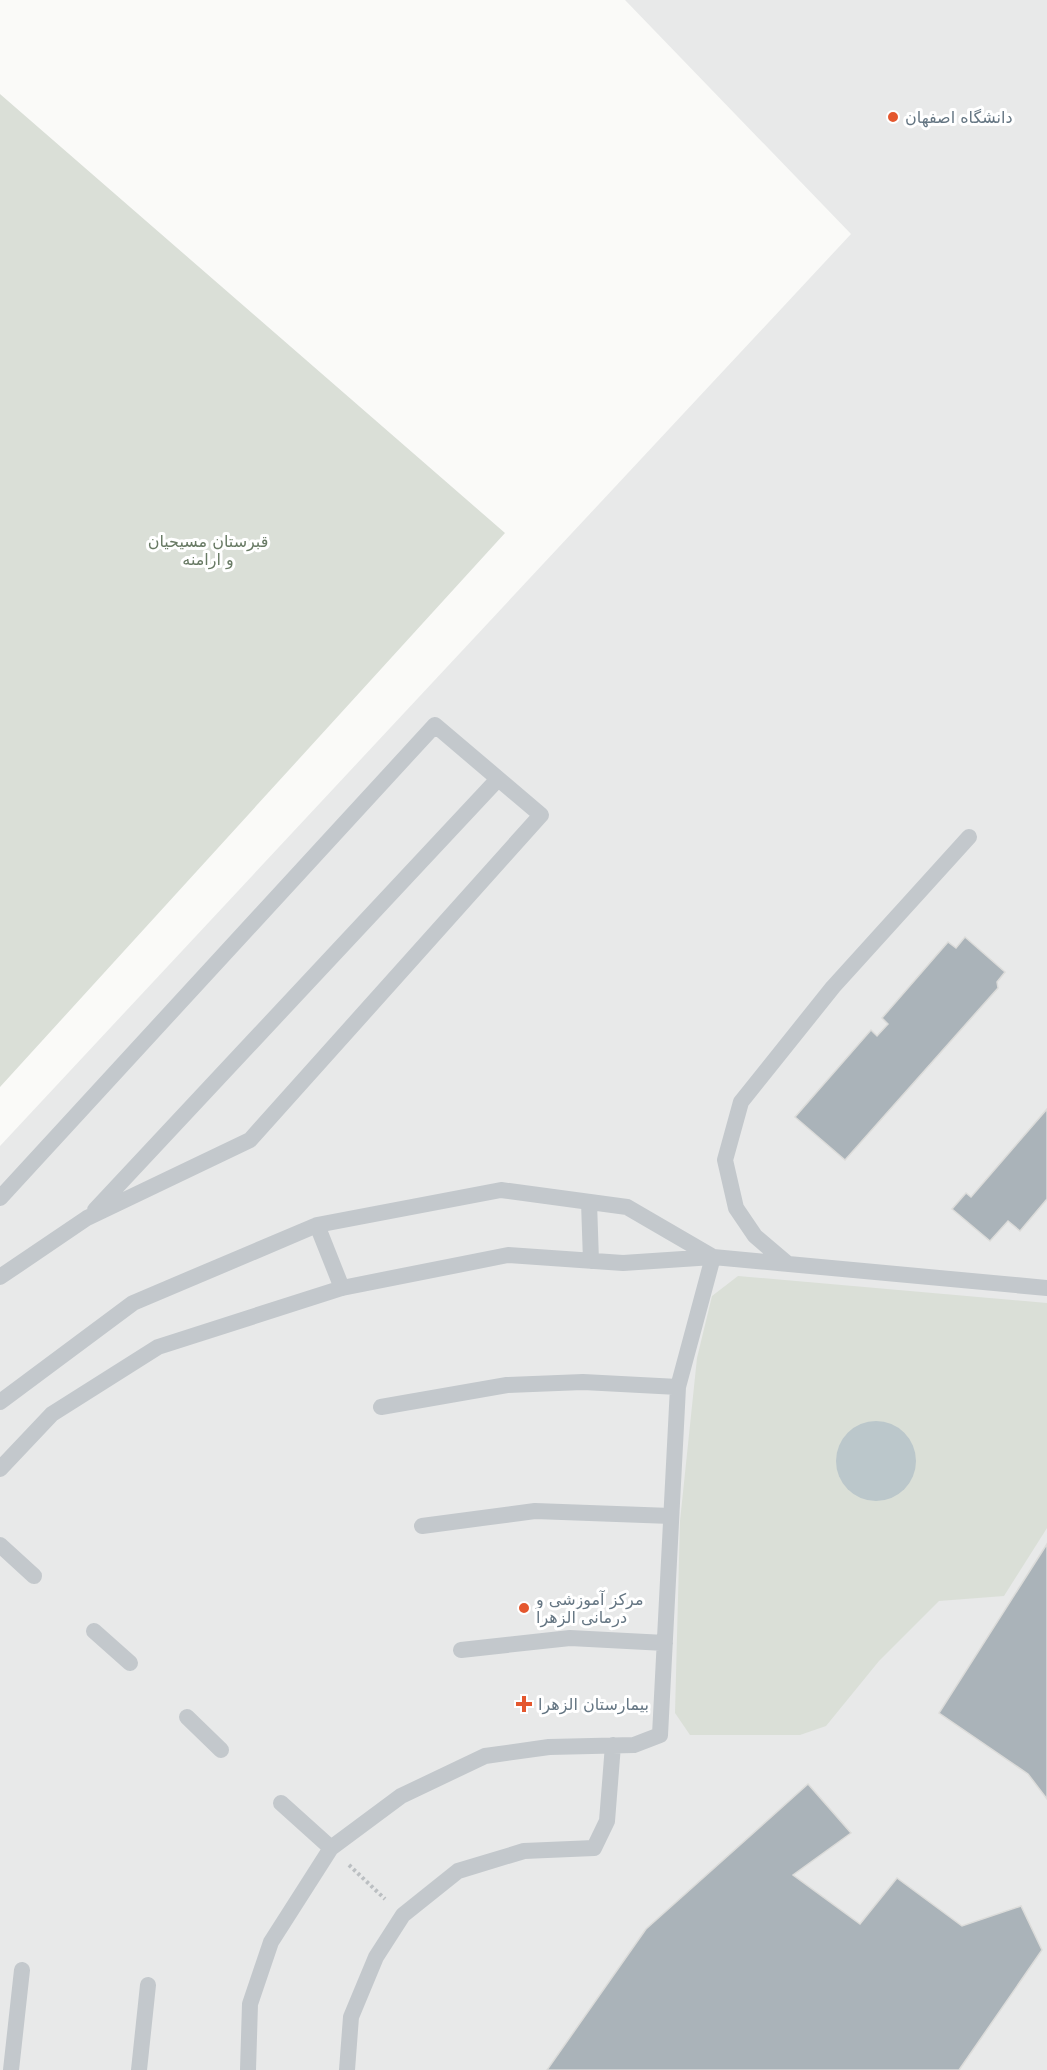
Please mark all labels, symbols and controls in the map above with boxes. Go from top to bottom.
place label: دانشگاه اصفهان [905,108,1013,128]
marker: دانشگاه اصفهان [886,110,900,124]
park label: قبرستان مسیحیان و ارامنه [148,532,268,570]
place label: مرکز آموزشی و درمانی الزهرا [535,1590,644,1628]
marker: مرکز آموزشی و درمانی الزهرا [517,1601,531,1615]
marker: بیمارستان الزهرا [515,1695,533,1713]
place label: بیمارستان الزهرا [538,1695,649,1715]

